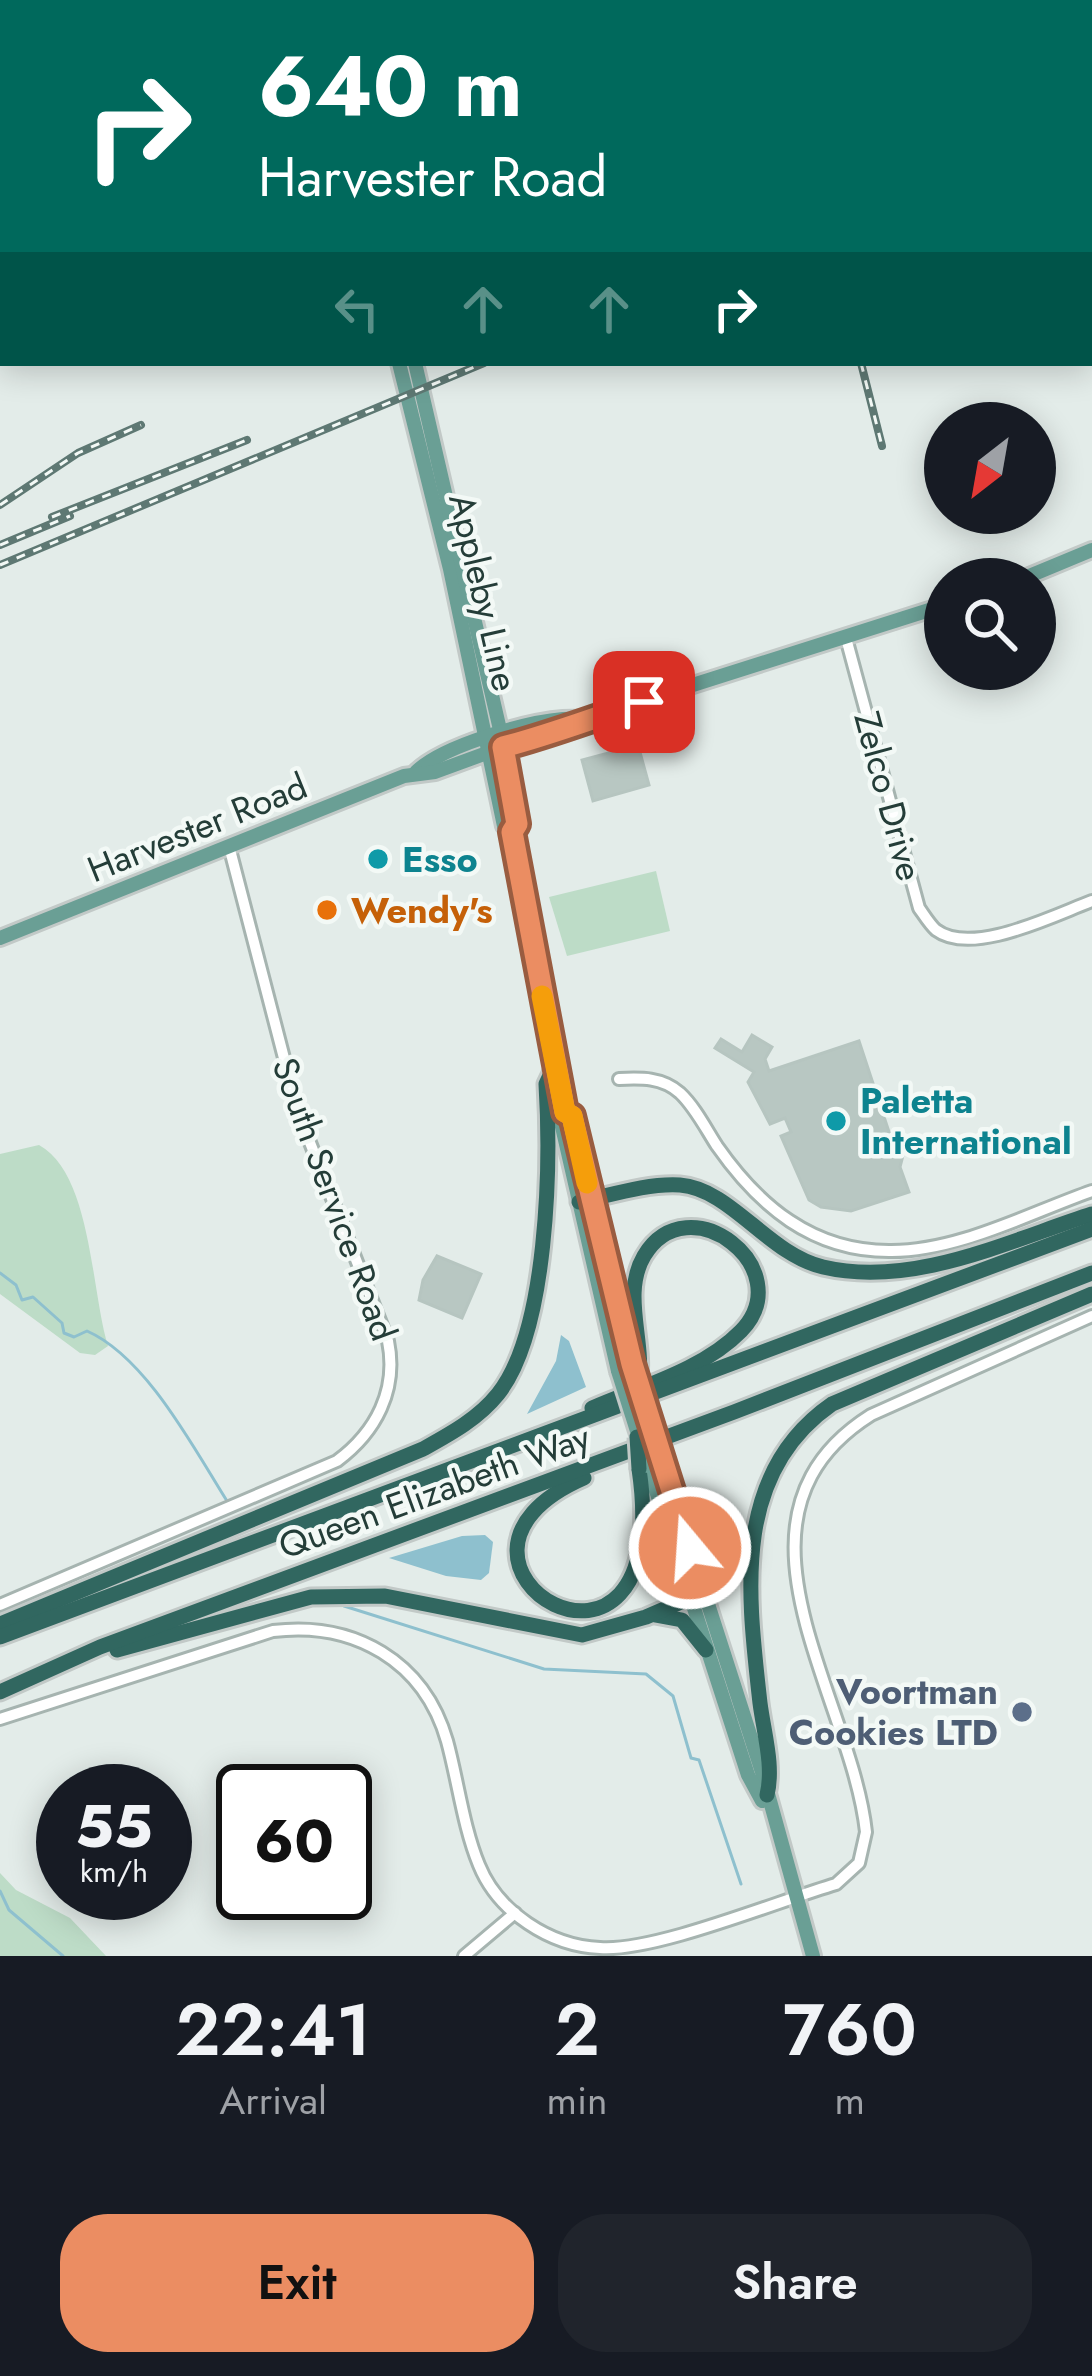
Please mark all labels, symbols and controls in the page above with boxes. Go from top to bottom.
text: 640 m [258,26,523,148]
icon: right [60,48,216,204]
text: Harvester Road [258,138,607,216]
icon: left [324,276,390,342]
icon: ahead [450,276,516,342]
icon: ahead [576,276,642,342]
icon: right [702,276,768,342]
north arrow [924,402,1056,534]
map controls [924,402,1056,690]
street label: Appleby Line [436,488,532,696]
button: search [924,558,1056,690]
pin [593,651,695,753]
icon: arrive [611,669,677,735]
street label: Zelco Drive [841,706,937,886]
street label: Harvester Road [79,759,315,895]
place label: Esso [402,833,478,885]
marker: Esso [365,846,391,872]
place label: Wendy's [351,884,493,936]
marker: Wendy's [314,897,340,923]
street label: South Service Road [260,1050,410,1348]
place label: Paletta International [860,1074,1072,1167]
marker: Paletta International [823,1108,849,1134]
street label: Queen Elizabeth Way [271,1410,597,1571]
position arrow [627,1485,753,1611]
place label: Voortman Cookies LTD [789,1665,998,1758]
marker: Voortman Cookies LTD [1009,1699,1035,1725]
speed limit sign: 60 [216,1764,372,1920]
text: 55 [75,1783,153,1870]
text: km/h [80,1850,148,1893]
text: 22:41 [175,1978,371,2082]
text: 2 [554,1978,600,2082]
text: 760 [783,1978,917,2082]
text: Arrival [220,2072,327,2129]
text: min [547,2072,608,2129]
text: m [835,2072,865,2129]
button: Exit [60,2214,534,2352]
button: Share [558,2214,1032,2352]

